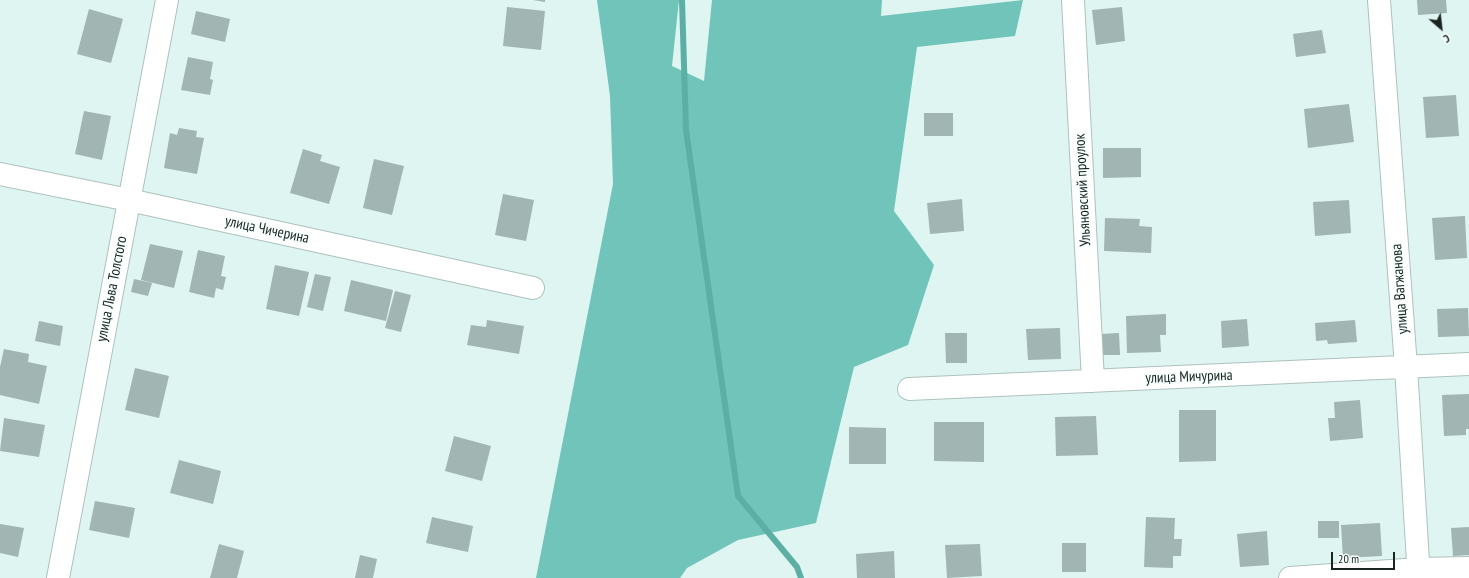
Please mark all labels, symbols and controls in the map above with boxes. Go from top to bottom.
north arrow [1421,8,1461,48]
text: С [1441,31,1452,46]
street label: Ульяновский проулок [1071,133,1095,247]
street label: улица Чичерина [223,212,311,248]
street label: улица Льва Толстого [93,235,131,343]
street label: улица Вагжанова [1388,243,1412,335]
street label: улица Мичурина [1145,366,1233,388]
scale bar [1333,544,1397,570]
text: 20 m [1338,551,1359,566]

